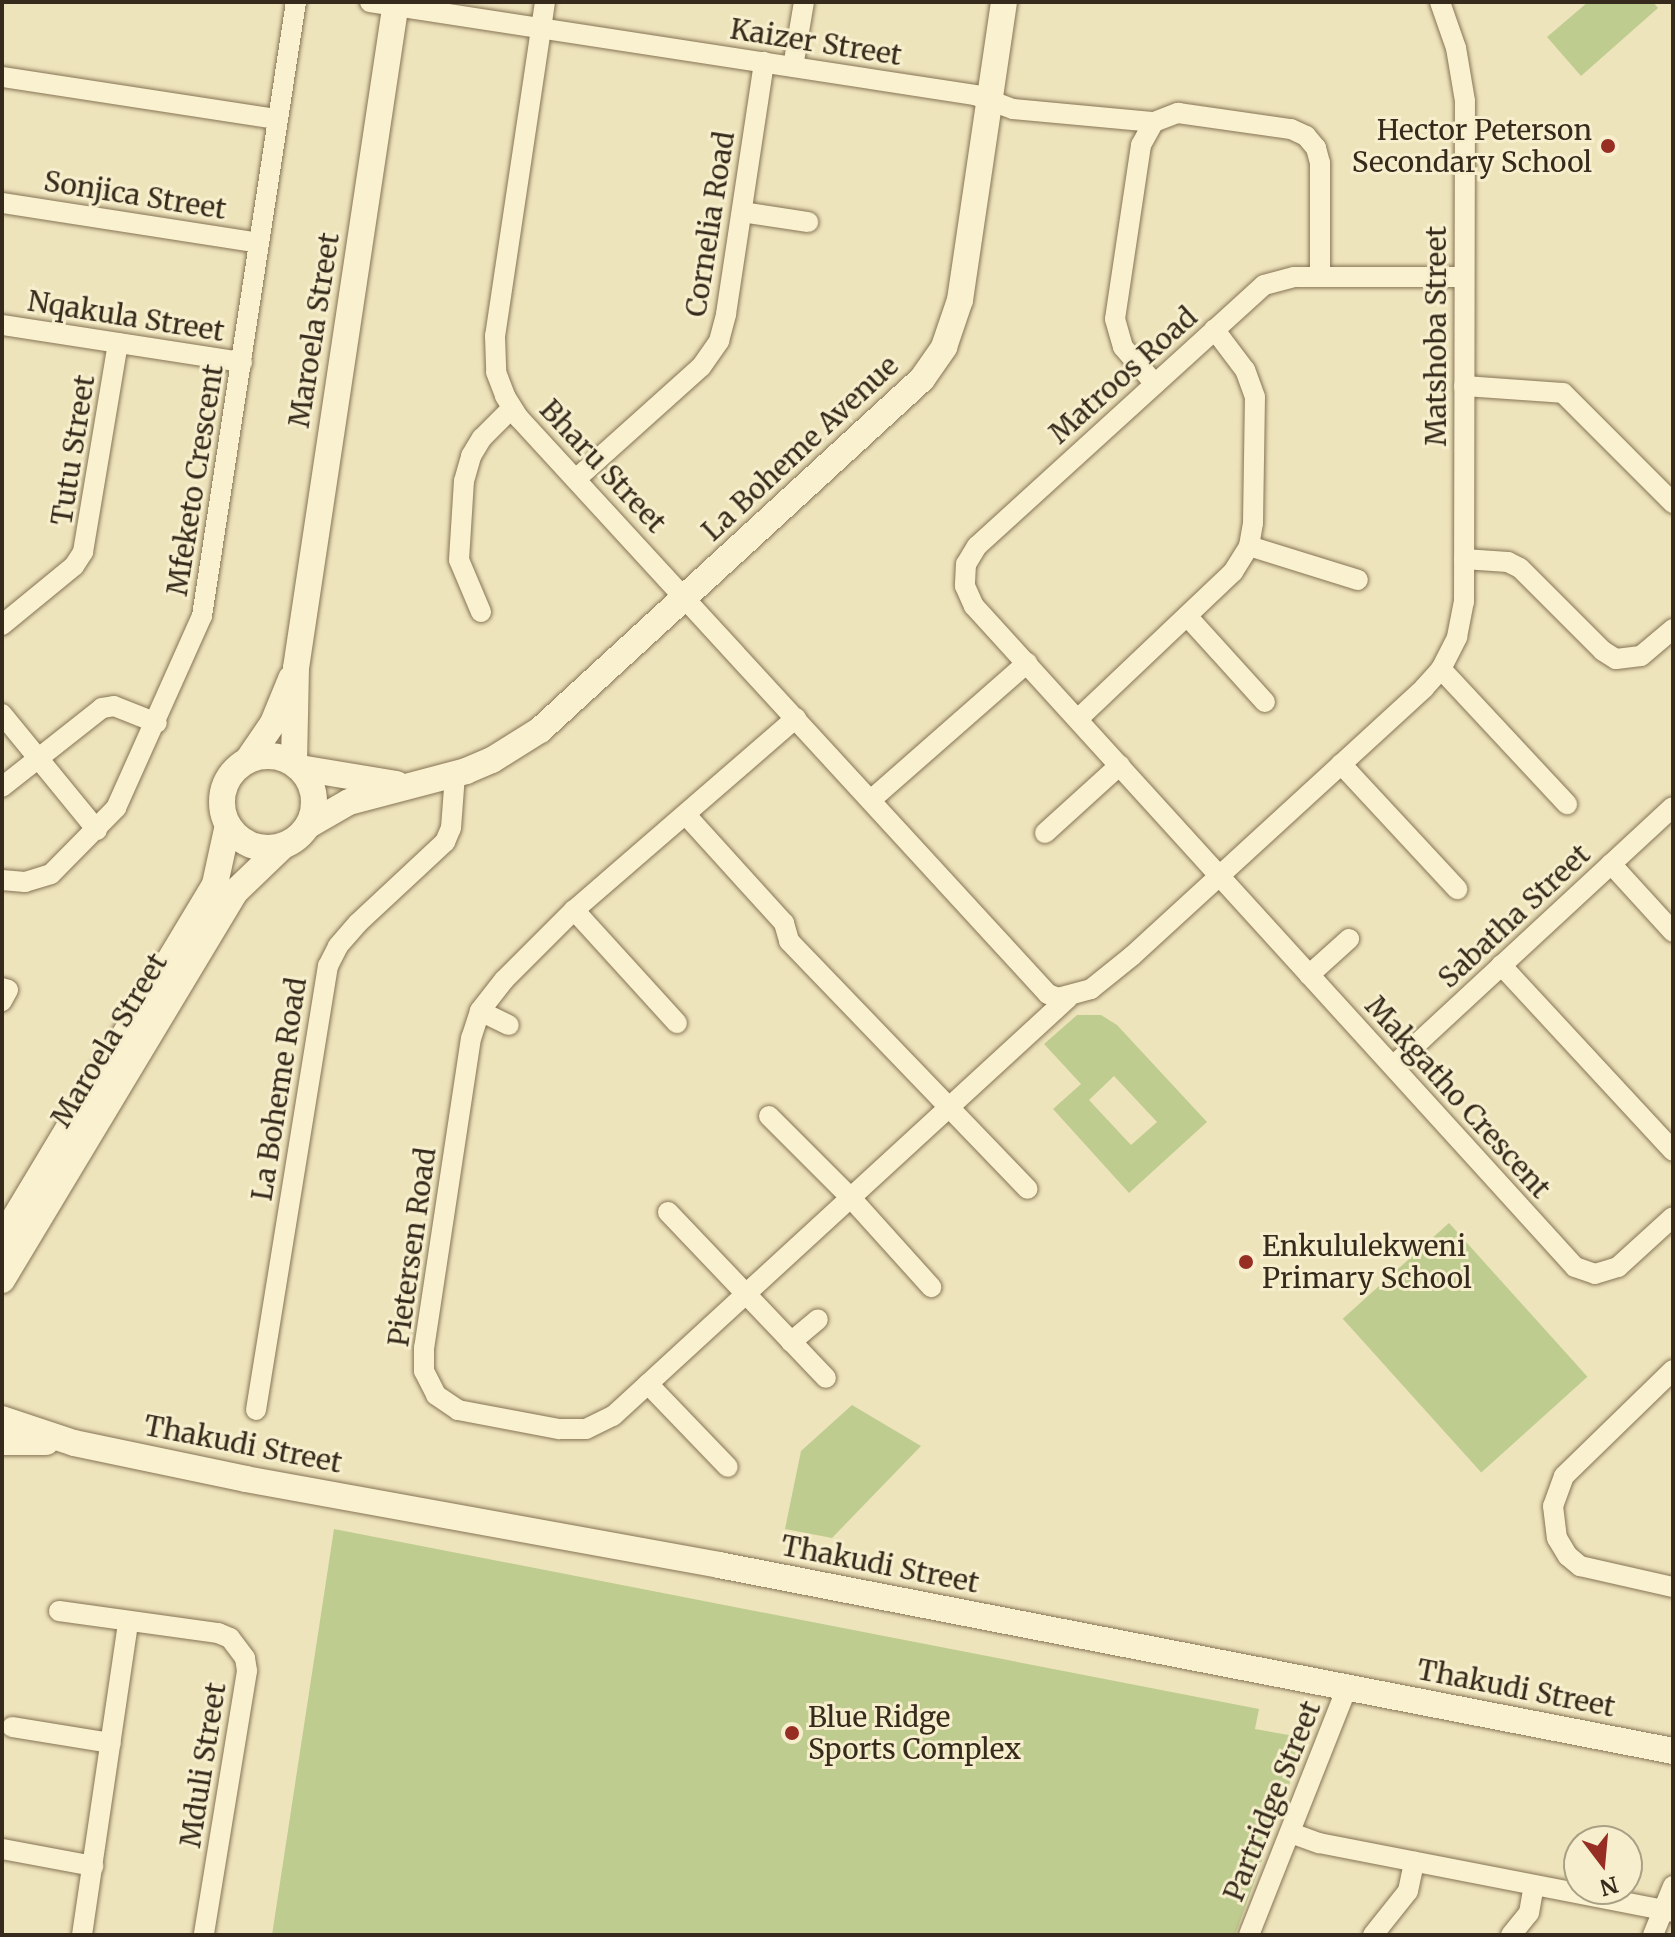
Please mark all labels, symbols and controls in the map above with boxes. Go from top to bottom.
street label: Kaizer Street [728,12,904,72]
place label: Hector Peterson Secondary School [1352,113,1592,179]
street label: Cornelia Road [679,129,741,319]
marker: Hector Peterson Secondary School [1599,137,1617,155]
street label: Sonjica Street [41,164,229,226]
street label: Matshoba Street [1419,226,1453,446]
street label: Maroela Street [282,230,346,430]
street label: Nqakula Street [25,284,227,348]
street label: Matroos Road [1042,300,1204,450]
street label: La Boheme Avenue [695,349,905,547]
street label: Mfeketo Crescent [160,362,230,598]
street label: Tutu Street [45,372,101,528]
street label: Bharu Street [533,393,673,539]
street label: Sabatha Street [1431,837,1597,995]
street label: Maroela Street [44,947,174,1133]
street label: La Boheme Road [245,975,313,1203]
street label: Makgatho Crescent [1359,989,1557,1205]
street label: Pietersen Road [381,1145,443,1349]
place label: Enkululekweni Primary School [1262,1229,1472,1295]
marker: Enkululekweni Primary School [1237,1253,1255,1271]
street label: Thakudi Street [141,1408,345,1480]
street label: Thakudi Street [778,1528,982,1600]
street label: Thakudi Street [1414,1652,1618,1724]
street label: Mduli Street [173,1680,233,1850]
street label: Partridge Street [1217,1696,1327,1906]
place label: Blue Ridge Sports Complex [808,1700,1021,1766]
marker: Blue Ridge Sports Complex [783,1724,801,1742]
north arrow [1563,1825,1643,1905]
text: N [1597,1870,1621,1902]

